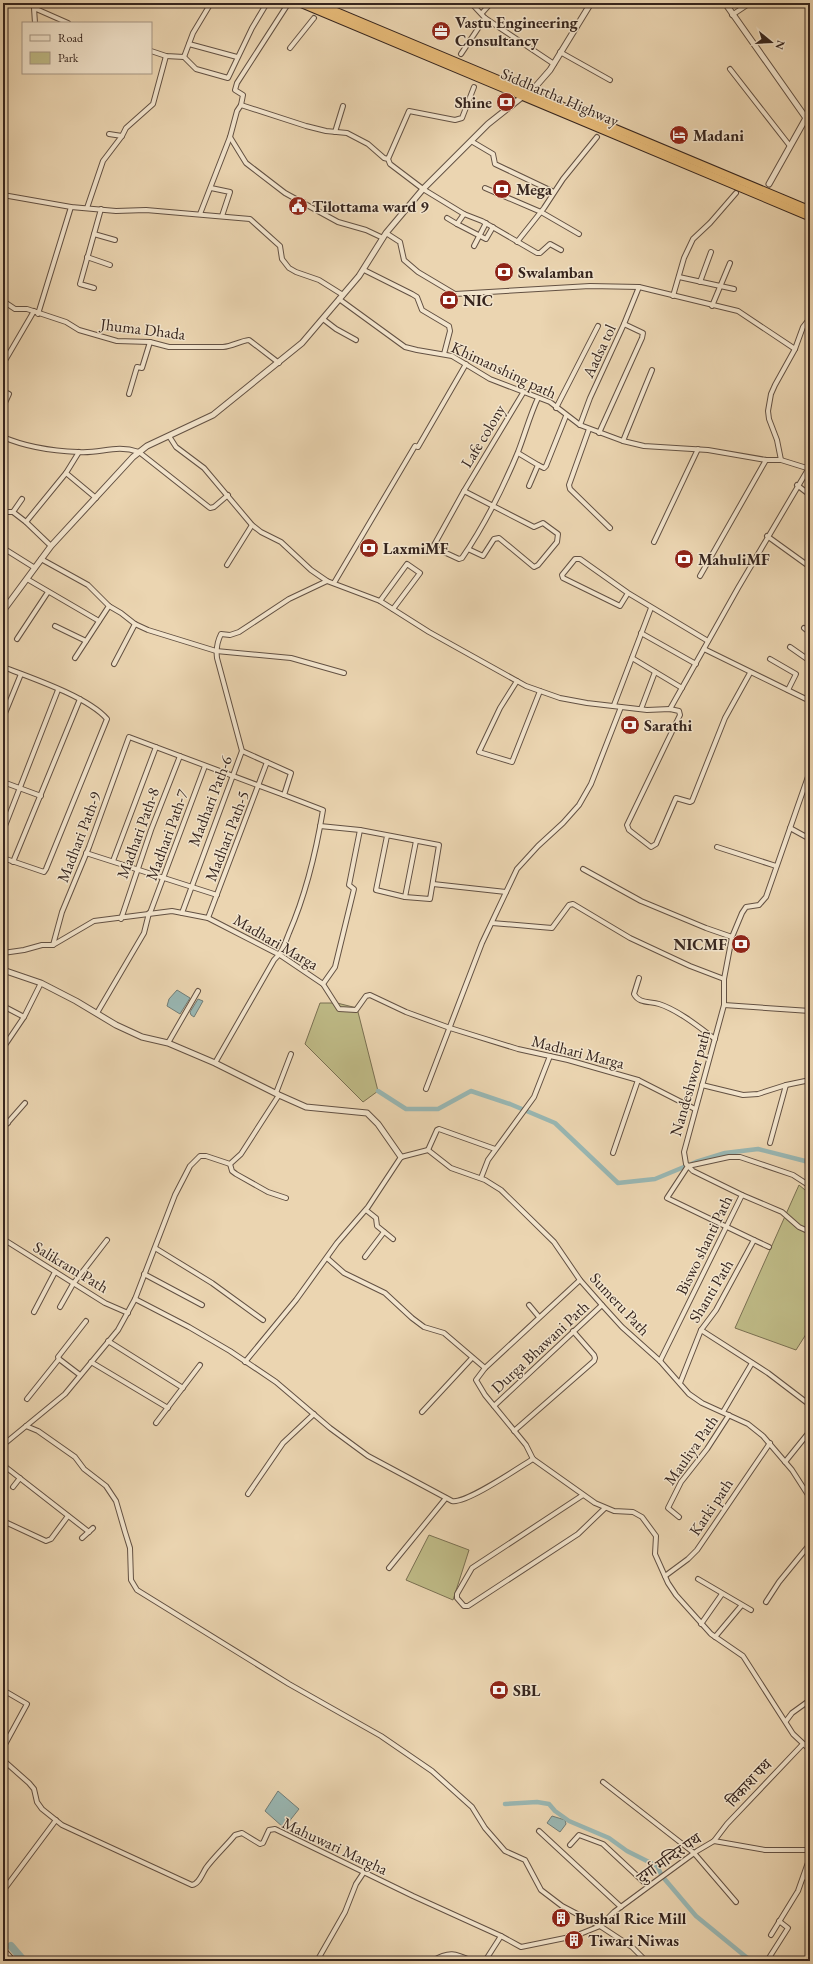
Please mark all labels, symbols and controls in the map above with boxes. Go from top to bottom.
place label: Vastu Engineering Consultancy [455,12,579,51]
office icon: Vastu Engineering Consultancy [430,20,452,42]
legend [22,22,152,74]
north arrow [751,22,791,62]
text: Road [58,30,84,46]
text: N [772,39,789,52]
text: Park [58,50,79,66]
street label: Siddhartha Highway [498,63,623,132]
bank icon: Shine [495,91,517,113]
place label: Shine [455,92,492,113]
hotel icon: Madani [668,124,690,146]
place label: Madani [693,125,744,146]
bank icon: Mega [491,178,513,200]
place label: Mega [516,179,553,200]
public building icon: Tilottama ward 9 [287,195,309,217]
place label: Tilottama ward 9 [312,196,429,217]
bank icon: Swalamban [493,261,515,283]
place label: Swalamban [518,262,594,283]
bank icon: NIC [438,289,460,311]
place label: NIC [463,290,493,311]
street label: Jhuma Dhada [97,313,187,345]
street label: Aadsa tol [577,321,621,382]
street label: Khimanshing path [448,336,560,404]
street label: Lafe colony [456,400,511,472]
bank icon: LaxmiMF [358,537,380,559]
place label: LaxmiMF [383,538,449,559]
bank icon: MahuliMF [673,548,695,570]
place label: MahuliMF [698,549,770,570]
bank icon: Sarathi [619,714,641,736]
place label: Sarathi [644,715,692,736]
street label: Madhari Path-6 [183,752,237,849]
street label: Madhari Path-8 [112,784,164,881]
street label: Madhari Path-7 [141,786,193,883]
street label: Madhari Path-9 [52,788,106,885]
street label: Madhari Path-5 [200,788,254,884]
street label: Madhari Marga [230,909,323,975]
bank icon: NICMF [730,933,752,955]
place label: NICMF [673,934,727,955]
street label: Nandeshwor path [665,1027,715,1139]
street label: Madhari Marga [529,1030,627,1074]
street label: Biswo shanti Path [671,1192,737,1298]
street label: Salikram Path [30,1236,112,1298]
street label: Shanti Path [684,1255,738,1327]
street label: Sumeru Path [585,1268,655,1340]
street label: Durga Bhawani Path [487,1296,593,1398]
street label: Mauliya Path [659,1411,723,1489]
street label: Karki path [684,1474,738,1540]
bank icon: SBL [488,1679,510,1701]
place label: SBL [513,1680,541,1701]
street label: विकाश पथ [721,1754,777,1812]
street label: Mahuwari Margha [279,1812,392,1880]
street label: दुर्गा मन्दिर पथ [632,1828,706,1889]
building icon: Bushal Rice Mill [550,1907,572,1929]
place label: Bushal Rice Mill [575,1908,687,1929]
building icon: Tiwari Niwas [563,1929,585,1951]
place label: Tiwari Niwas [588,1930,679,1951]

